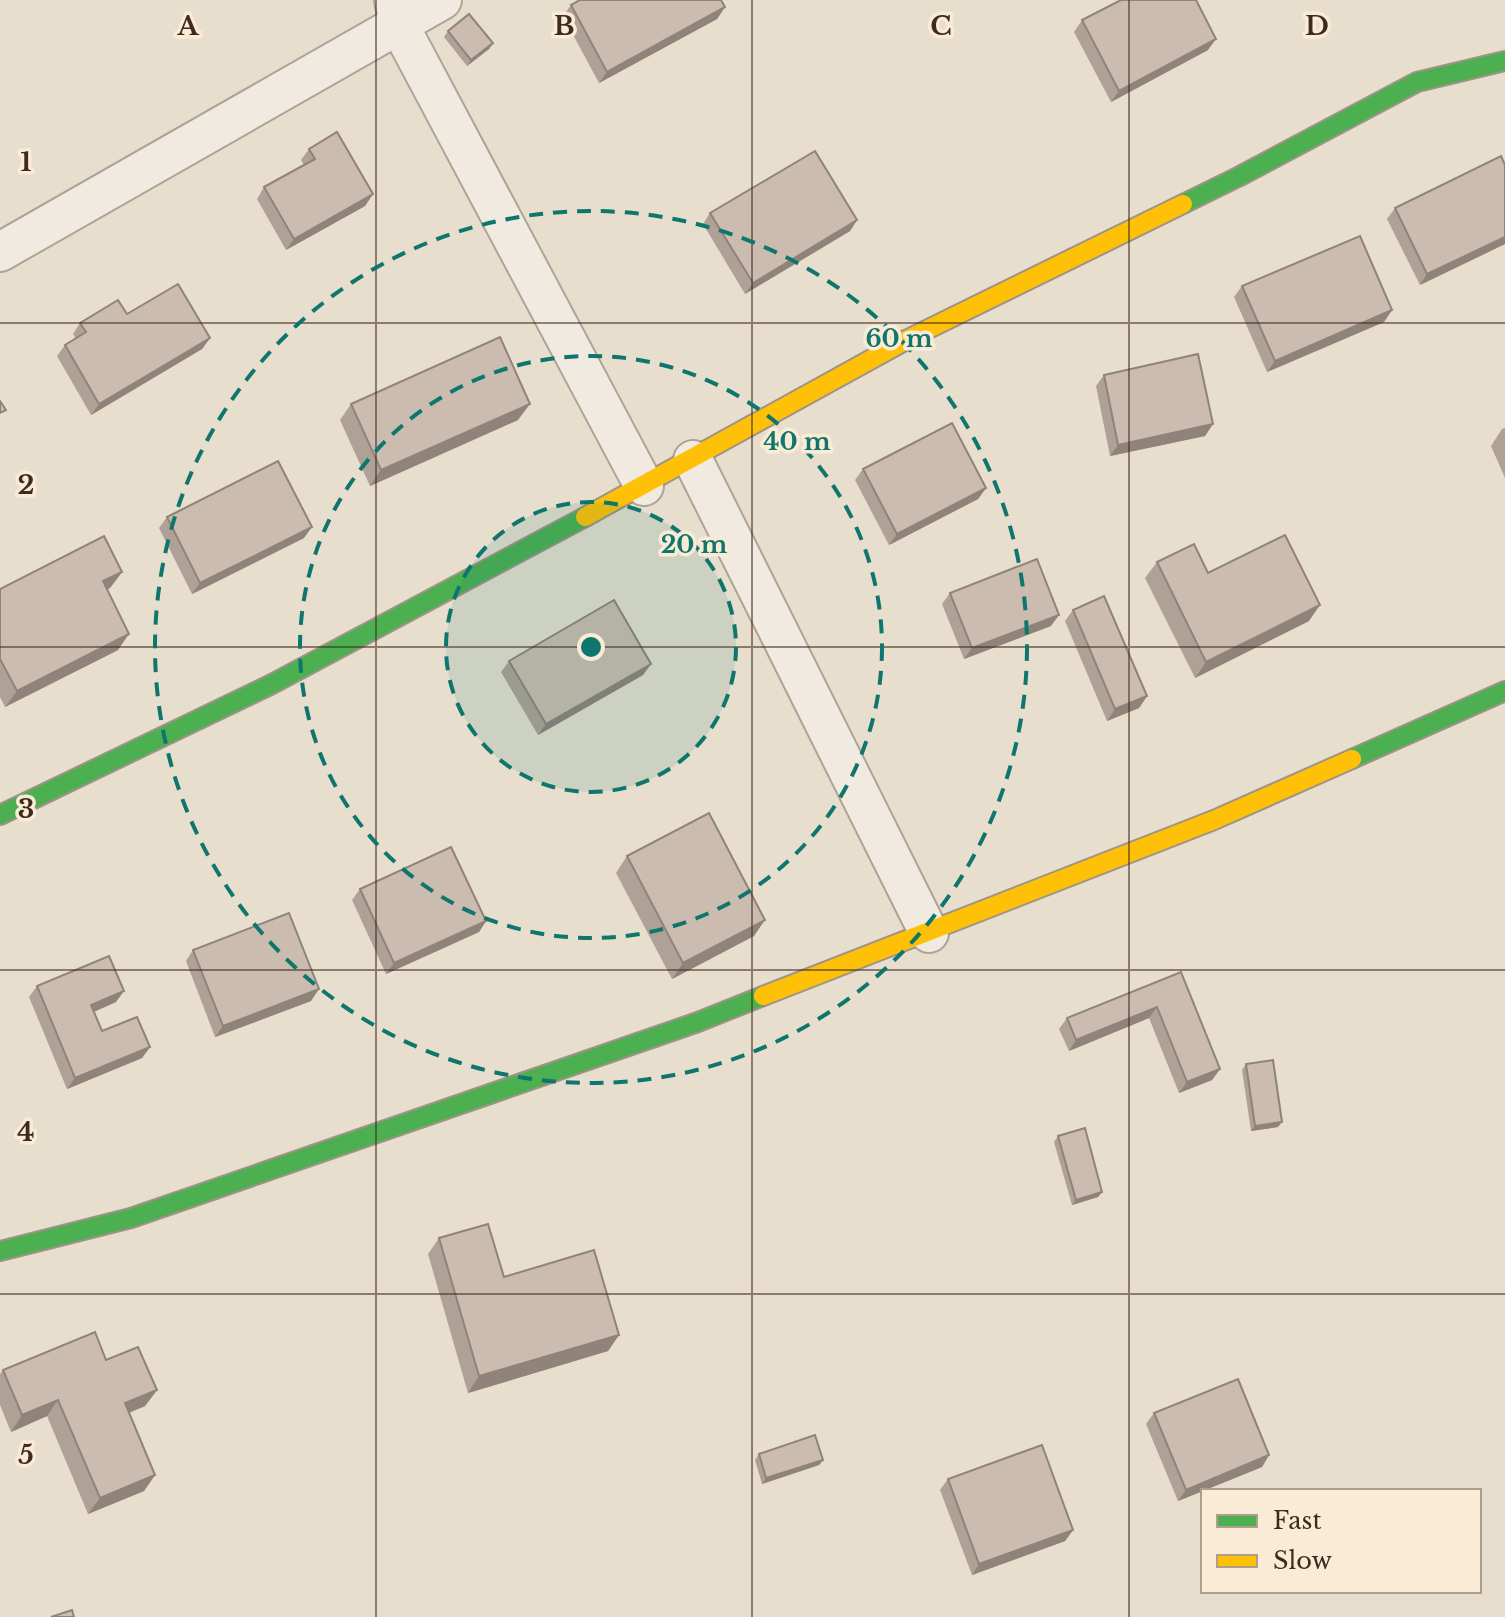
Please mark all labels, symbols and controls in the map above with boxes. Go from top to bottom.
text: A [176,10,199,42]
text: B [554,10,574,42]
text: C [930,10,952,42]
text: D [1305,10,1329,42]
text: 1 [20,146,32,178]
text: 60 m [865,324,933,353]
text: 40 m [764,427,831,456]
text: 2 [18,469,34,501]
text: 20 m [661,530,728,559]
centre of rings [577,633,605,661]
text: 3 [18,793,34,825]
text: 4 [17,1116,35,1148]
text: 5 [18,1439,34,1471]
legend [1201,1489,1481,1593]
text: Fast [1273,1506,1321,1535]
text: Slow [1273,1546,1332,1575]

